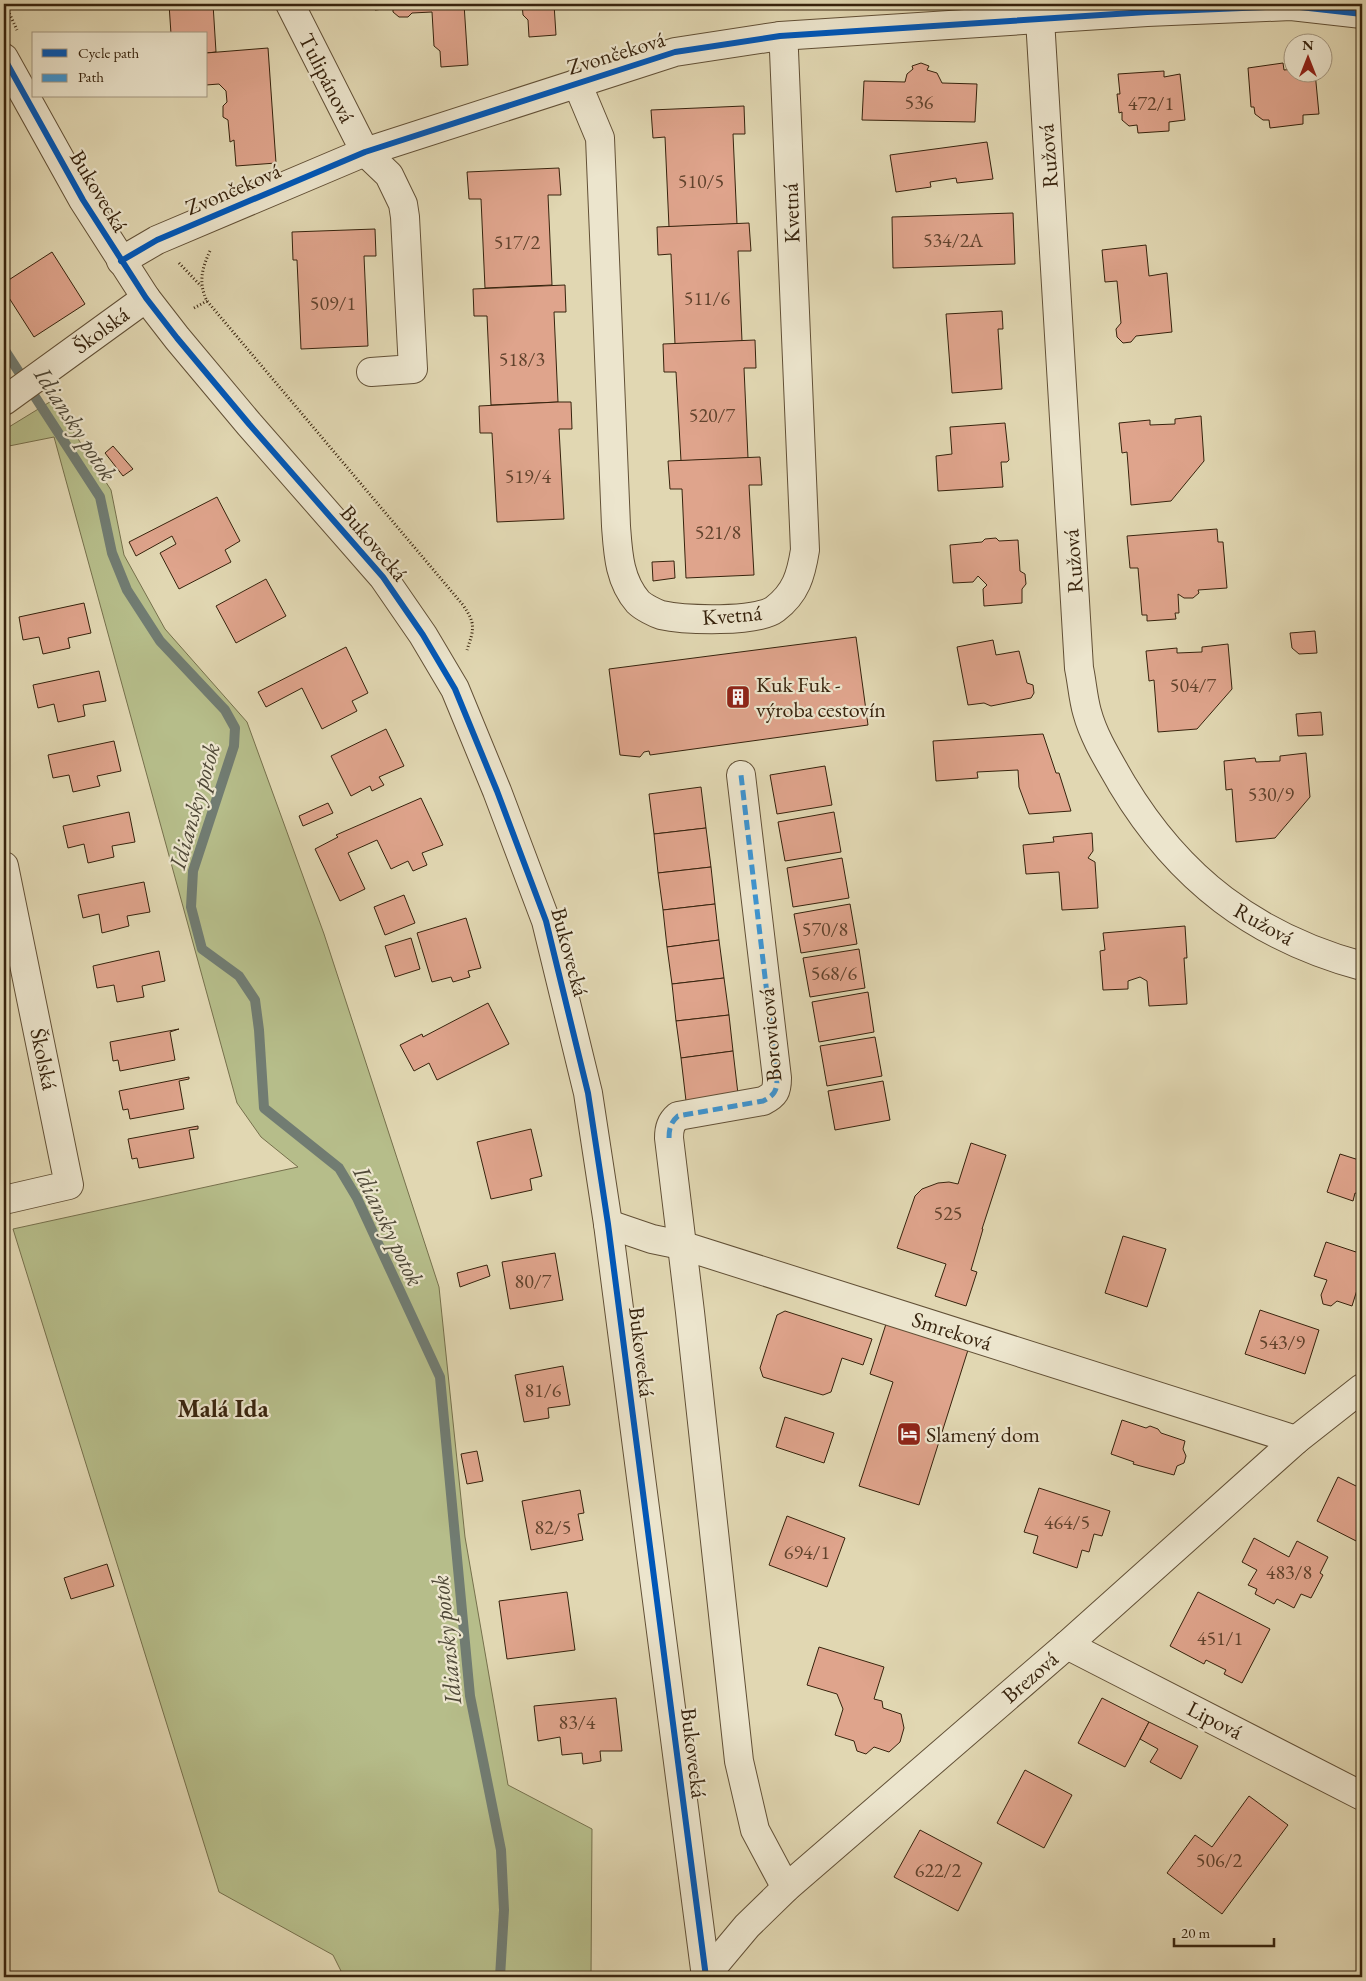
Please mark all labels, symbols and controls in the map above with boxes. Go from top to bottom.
street label: Zvončeková [564,24,669,82]
street label: Tulipánová [292,28,362,128]
legend [32,32,208,98]
north arrow [1284,32,1334,82]
text: N [1302,36,1314,54]
text: Cycle path [78,43,140,62]
text: Path [78,67,104,86]
house number: 536 [905,89,934,115]
house number: 472/1 [1128,90,1174,116]
street label: Ružová [1031,123,1065,189]
street label: Bukovecká [63,145,135,238]
street label: Zvončeková [181,156,285,222]
house number: 510/5 [678,168,724,194]
street label: Kvetná [775,182,807,243]
house number: 534/2A [923,227,983,253]
house number: 517/2 [494,229,541,255]
house number: 511/6 [684,285,731,311]
house number: 509/1 [310,290,356,316]
street label: Školská [67,300,135,360]
house number: 518/3 [499,346,545,372]
water label: Idiansky potok [27,360,124,487]
house number: 520/7 [689,402,736,428]
house number: 519/4 [505,463,552,489]
street label: Bukovecká [334,499,414,587]
house number: 521/8 [695,519,741,545]
street label: Ružová [1056,528,1090,594]
street label: Kvetná [701,598,763,632]
place label: Kuk Fuk - výroba cestovín [756,670,886,724]
house number: 504/7 [1170,672,1217,698]
building icon: Kuk Fuk - výroba cestovín [725,684,751,710]
water label: Idiansky potok [161,739,227,874]
house number: 530/9 [1248,781,1295,807]
street label: Ružová [1229,896,1299,952]
street label: Bukovecká [544,904,596,1000]
house number: 570/8 [802,916,848,942]
house number: 568/6 [811,960,858,986]
street label: Borovicová [751,987,789,1083]
street label: Školská [23,1025,65,1093]
water label: Idiansky potok [346,1160,431,1291]
house number: 525 [934,1200,962,1226]
house number: 80/7 [515,1268,552,1294]
street label: Bukovecká [622,1305,662,1399]
street label: Smreková [908,1305,996,1358]
house number: 543/9 [1259,1329,1306,1355]
house number: 81/6 [525,1377,562,1403]
district label: Malá Ida [177,1392,270,1424]
place label: Slamený dom [926,1420,1040,1449]
hotel icon: Slamený dom [896,1421,922,1447]
house number: 464/5 [1044,1509,1090,1535]
house number: 82/5 [535,1514,571,1540]
house number: 694/1 [784,1539,830,1565]
house number: 483/8 [1266,1559,1312,1585]
water label: Idiansky potok [424,1574,468,1707]
house number: 451/1 [1197,1625,1243,1651]
street label: Brezová [996,1644,1065,1710]
street label: Lipová [1182,1694,1248,1746]
street label: Bukovecká [674,1706,714,1800]
house number: 83/4 [559,1709,596,1735]
house number: 506/2 [1196,1847,1243,1873]
house number: 622/2 [915,1857,962,1883]
scale bar [1174,1916,1274,1948]
text: 20 m [1181,1923,1210,1942]

